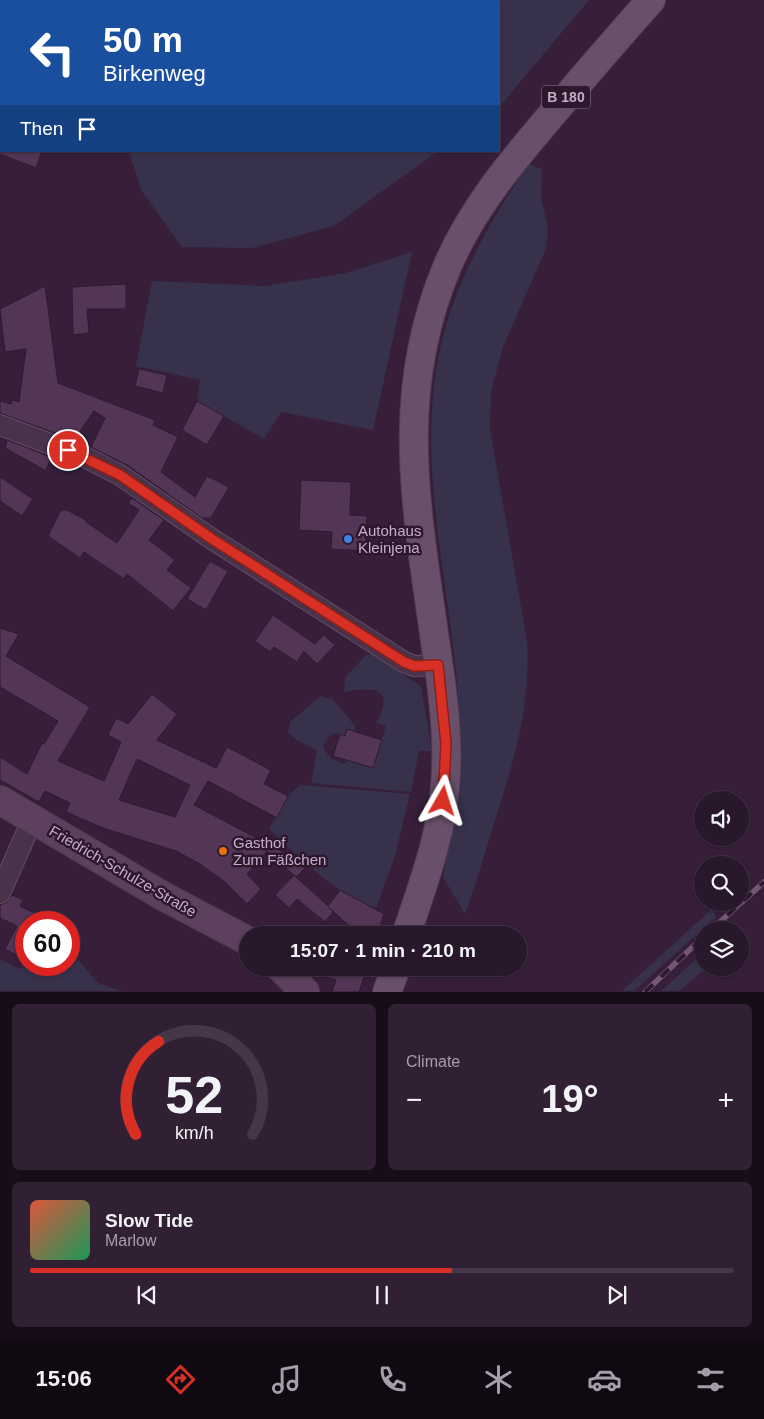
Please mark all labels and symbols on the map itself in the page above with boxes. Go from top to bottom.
road number: B 180 [542,85,590,108]
pin [47,429,89,471]
place label: Autohaus Kleinjena [358,522,421,556]
marker: Autohaus Kleinjena [342,533,354,545]
position arrow [416,774,468,826]
street label: Friedrich-Schulze-Straße [47,822,199,920]
place label: Gasthof Zum Fäßchen [233,834,326,868]
marker: Gasthof Zum Fäßchen [217,845,229,857]
speed limit sign: 60 [15,911,80,976]

